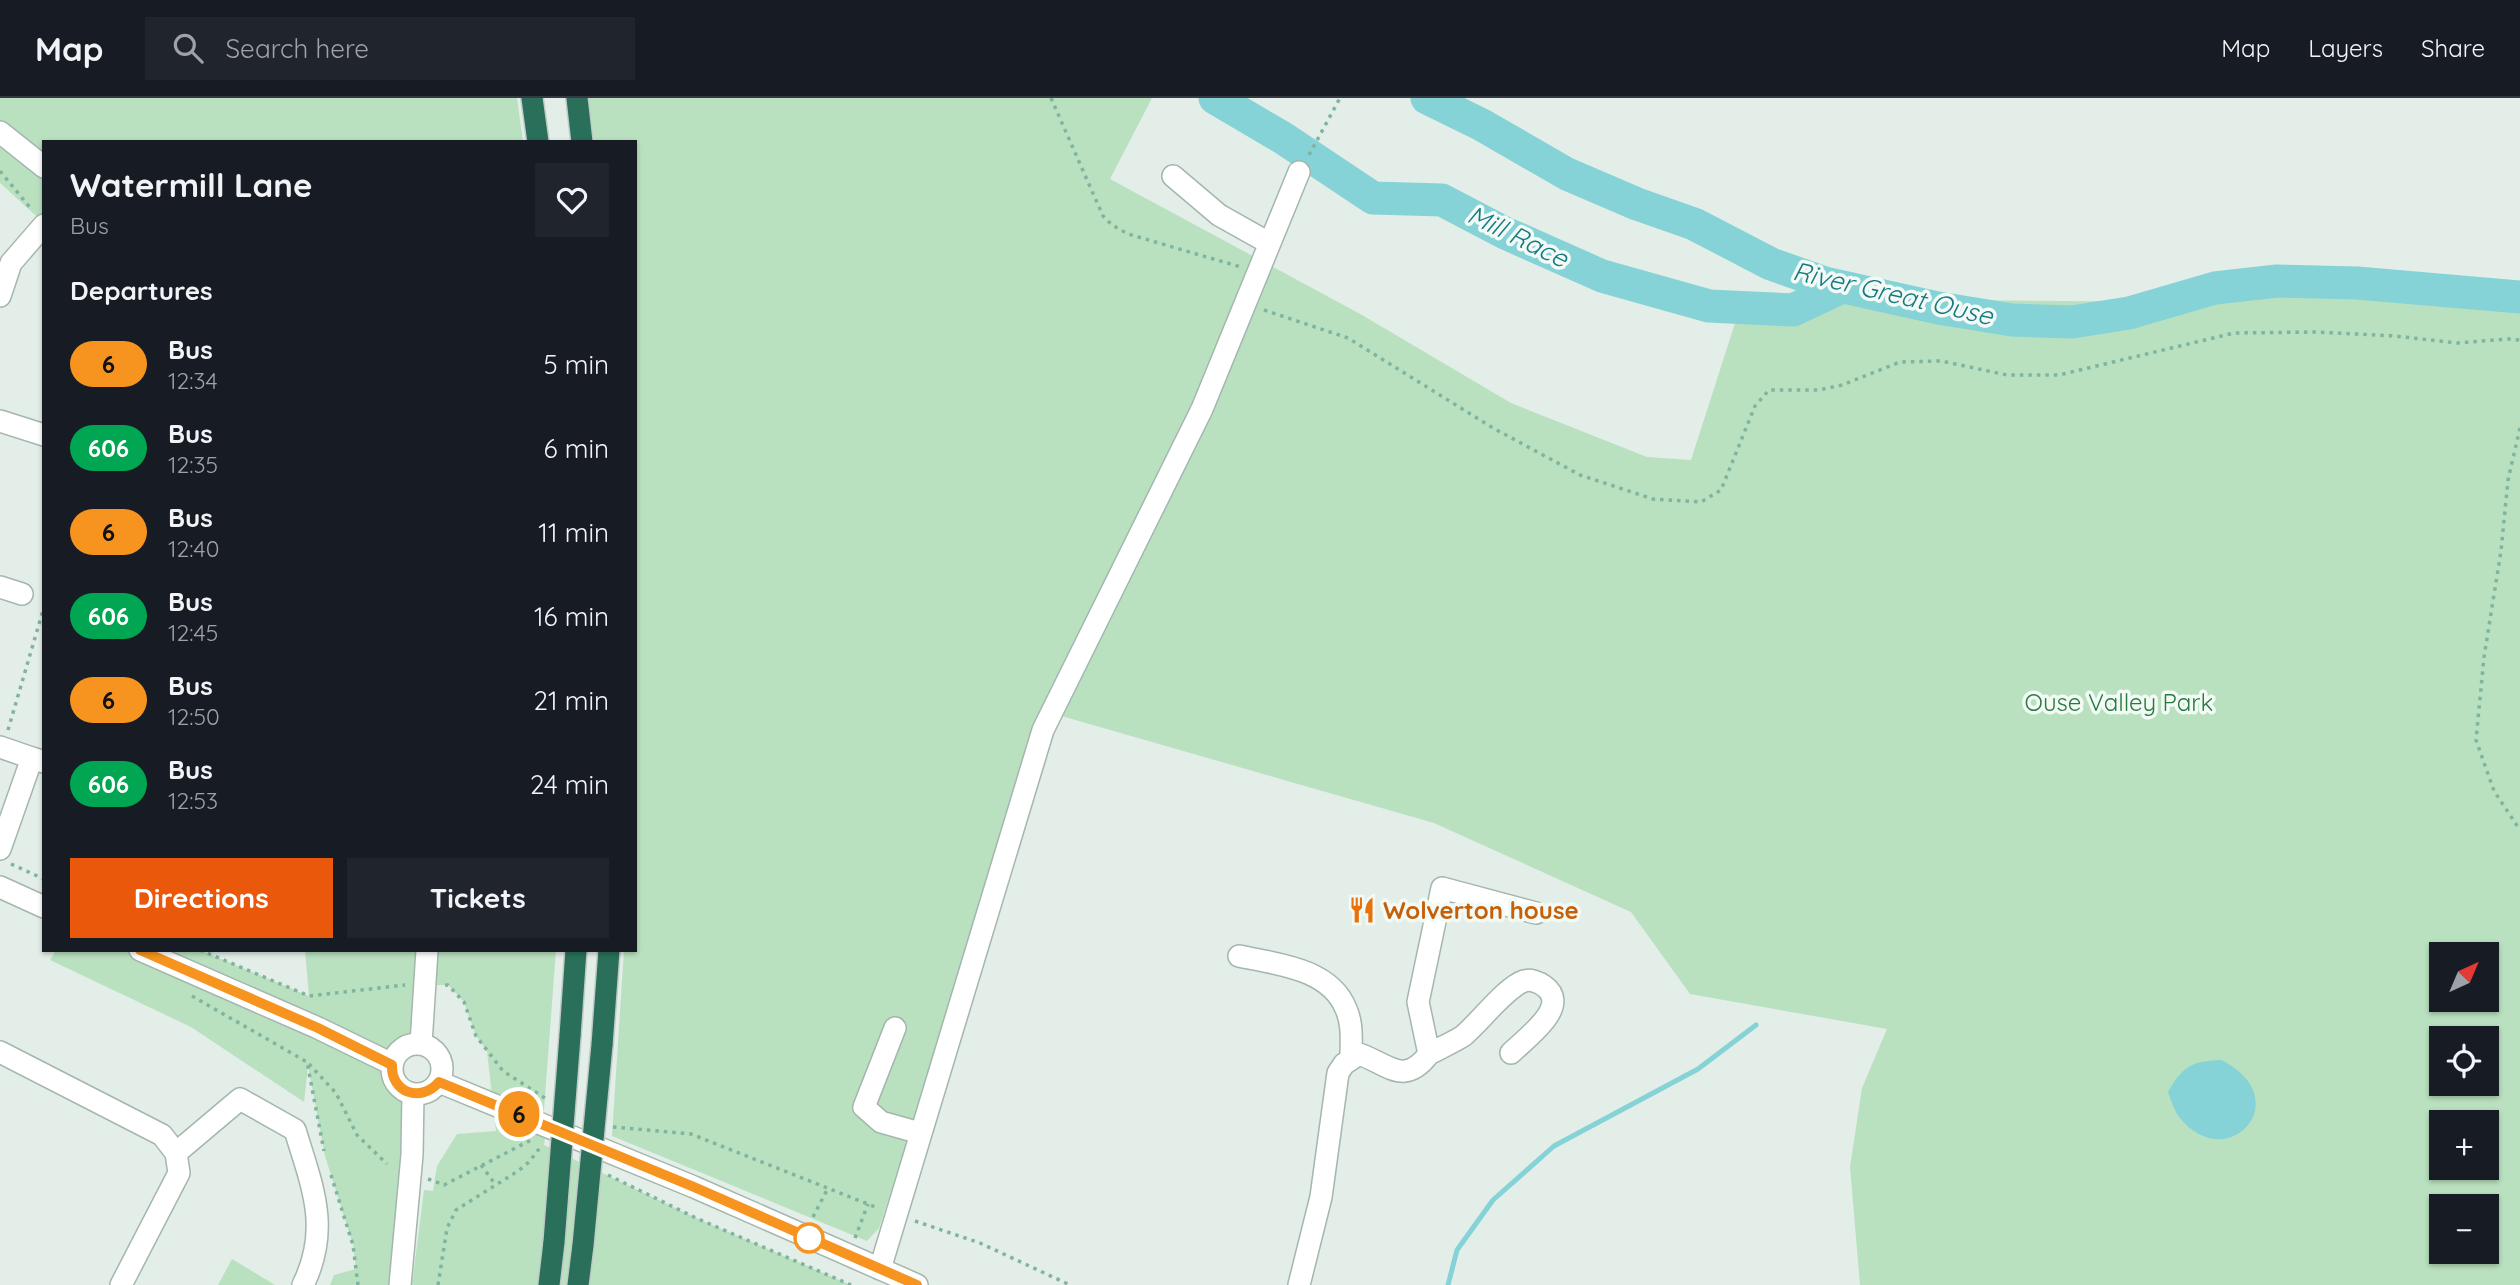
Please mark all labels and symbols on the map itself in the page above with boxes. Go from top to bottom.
water label: Mill Race [1462,198,1575,275]
water label: River Great Ouse [1790,254,1997,332]
park label: Ouse Valley Park [2025,687,2213,717]
restaurant icon: Wolverton house [1347,895,1377,925]
place label: Wolverton house [1383,895,1579,925]
north arrow [2429,942,2499,1012]
line badge: 6 [496,1091,542,1137]
unlabelled marker [794,1223,824,1253]

